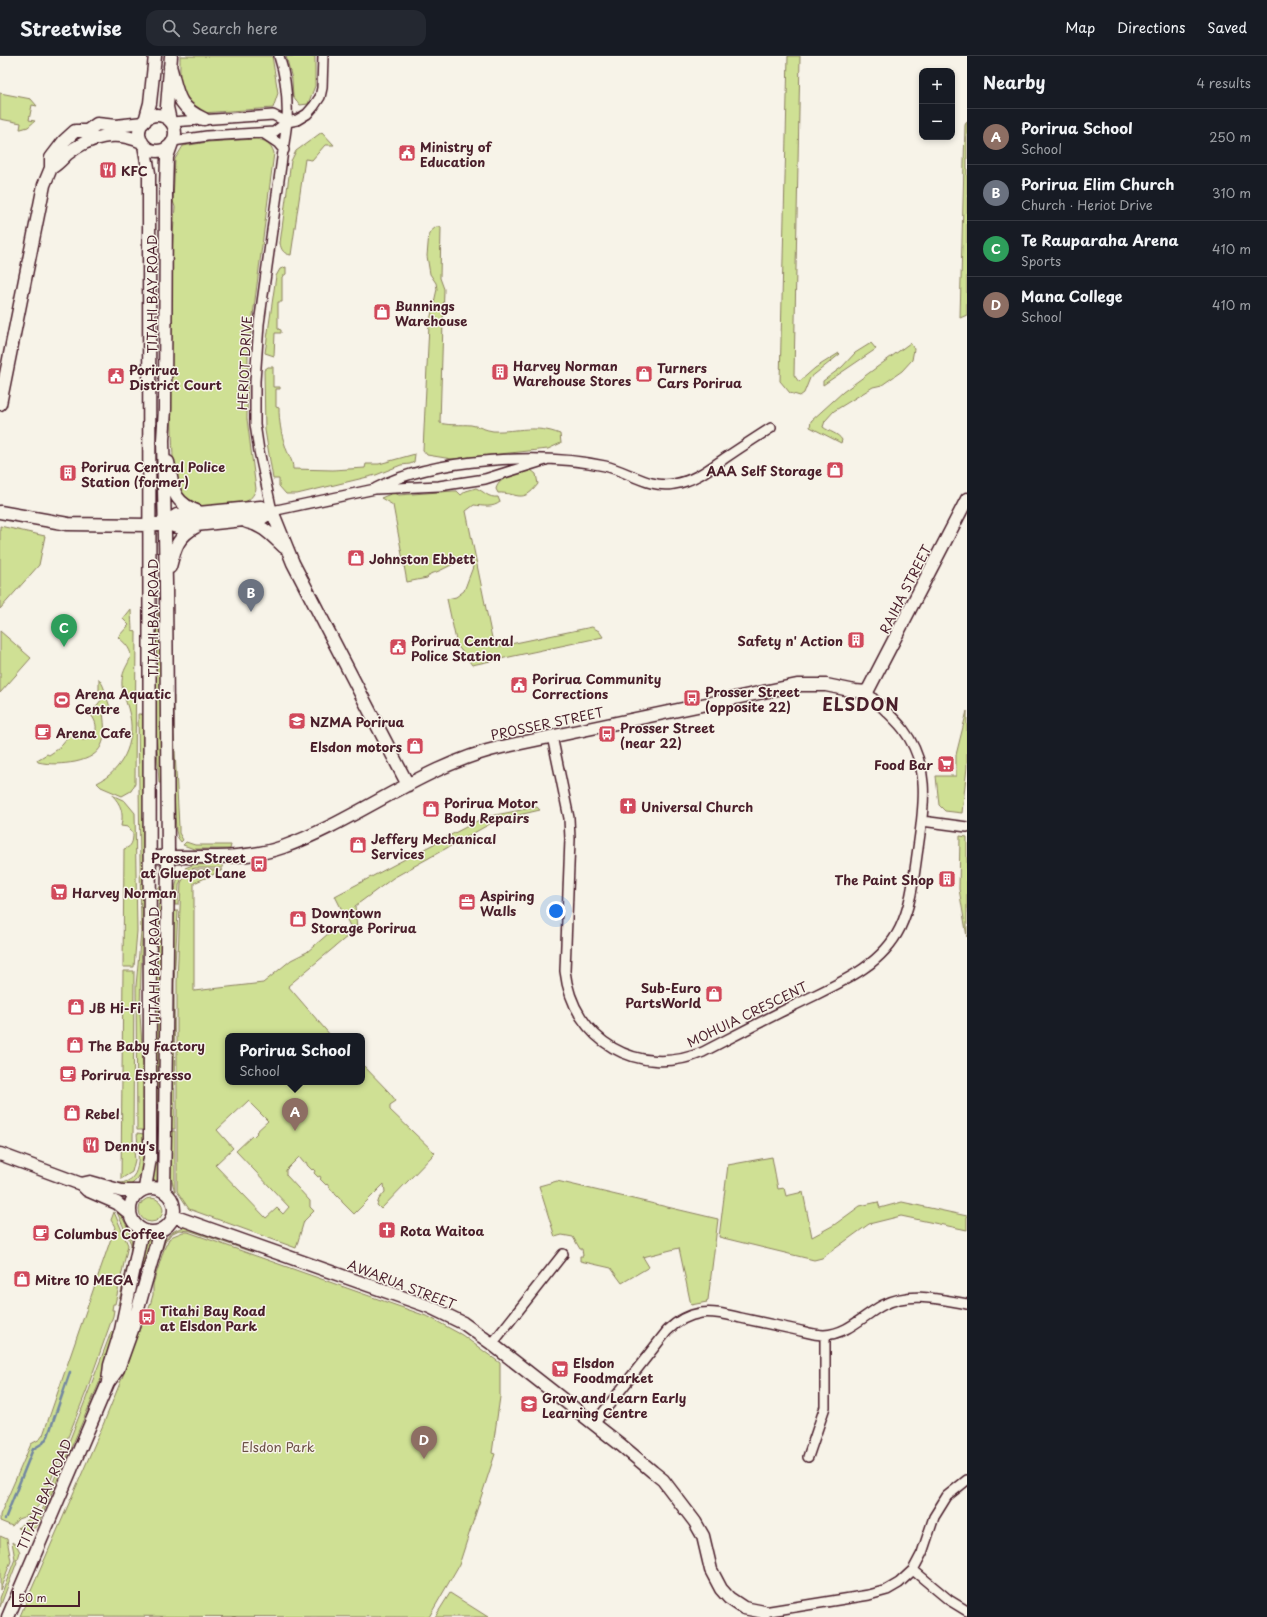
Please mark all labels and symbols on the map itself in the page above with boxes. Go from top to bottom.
place label: Ministry of Education [420,137,492,171]
public building icon: Ministry of Education [397,143,417,163]
restaurant icon: KFC [98,160,118,180]
place label: KFC [121,161,148,180]
street label: TITAHI BAY ROAD [142,234,161,353]
place label: Bunnings Warehouse [395,296,467,330]
shop icon: Bunnings Warehouse [372,302,392,322]
street label: HERIOT DRIVE [232,315,256,411]
place label: Harvey Norman Warehouse Stores [513,356,631,390]
place label: Turners Cars Porirua [657,358,742,392]
place label: Porirua District Court [129,360,222,394]
building icon: Harvey Norman Warehouse Stores [490,362,510,382]
shop icon: Turners Cars Porirua [634,364,654,384]
public building icon: Porirua District Court [106,366,126,386]
place label: Porirua Central Police Station (former) [81,457,225,491]
shop icon: AAA Self Storage [825,460,845,480]
place label: AAA Self Storage [705,461,822,480]
building icon: Porirua Central Police Station (former) [58,463,78,483]
street label: RAIHA STREET [874,541,936,637]
shop icon: Johnston Ebbett [346,548,366,568]
place label: Johnston Ebbett [369,549,475,568]
street label: TITAHI BAY ROAD [143,558,162,677]
pin: B [238,579,264,612]
pin: C [51,614,77,647]
building icon: Safety n' Action [846,630,866,650]
place label: Porirua Central Police Station [411,631,514,665]
place label: Safety n' Action [737,631,843,650]
public building icon: Porirua Central Police Station [388,637,408,657]
place label: Porirua Community Corrections [532,669,661,703]
public building icon: Porirua Community Corrections [509,675,529,695]
place label: Prosser Street (opposite 22) [705,682,801,716]
place label: Arena Aquatic Centre [74,684,171,718]
bus stop icon: Prosser Street (opposite 22) [682,688,702,708]
sports icon: Arena Aquatic Centre [52,690,72,710]
district label: ELSDON [822,691,900,717]
street label: PROSSER STREET [489,702,606,744]
school or university icon: NZMA Porirua [287,711,307,731]
place label: NZMA Porirua [310,712,405,731]
place label: Prosser Street (near 22) [620,718,716,752]
cafe icon: Arena Cafe [33,722,53,742]
place label: Arena Cafe [55,723,131,742]
bus stop icon: Prosser Street (near 22) [597,724,617,744]
shop icon: Elsdon motors [405,736,425,756]
place label: Elsdon motors [310,737,402,756]
supermarket icon: Food Bar [936,754,956,774]
place label: Food Bar [874,755,933,774]
place label: Porirua Motor Body Repairs [444,793,538,827]
church icon: Universal Church [618,796,638,816]
place label: Universal Church [641,797,753,816]
shop icon: Porirua Motor Body Repairs [421,799,441,819]
place label: Jeffery Mechanical Services [371,829,496,863]
shop icon: Jeffery Mechanical Services [348,835,368,855]
place label: Prosser Street at Gluepot Lane [141,848,247,882]
bus stop icon: Prosser Street at Gluepot Lane [249,854,269,874]
building icon: The Paint Shop [937,869,957,889]
place label: The Paint Shop [835,870,934,889]
supermarket icon: Harvey Norman [49,882,69,902]
place label: Harvey Norman [72,883,177,902]
place label: Aspiring Walls [479,886,535,920]
office icon: Aspiring Walls [457,892,477,912]
your location [546,901,566,921]
place label: Downtown Storage Porirua [311,903,417,937]
street label: TITAHI BAY ROAD [144,906,163,1025]
shop icon: Downtown Storage Porirua [288,909,308,929]
street label: MOHUIA CRESCENT [684,976,811,1051]
place label: Sub-Euro PartsWorld [625,978,701,1012]
shop icon: Sub-Euro PartsWorld [704,984,724,1004]
shop icon: JB Hi-Fi [66,997,86,1017]
place label: JB Hi-Fi [89,998,141,1017]
shop icon: The Baby Factory [65,1035,85,1055]
place label: The Baby Factory [88,1036,205,1055]
cafe icon: Porirua Espresso [58,1064,78,1084]
place label: Porirua Espresso [81,1065,192,1084]
pin: A [282,1098,308,1131]
shop icon: Rebel [62,1103,82,1123]
place label: Rebel [85,1104,120,1123]
restaurant icon: Denny's [81,1135,101,1155]
place label: Denny's [104,1136,155,1155]
church icon: Rota Waitoa [377,1220,397,1240]
place label: Rota Waitoa [400,1221,485,1240]
cafe icon: Columbus Coffee [31,1223,51,1243]
place label: Columbus Coffee [54,1224,166,1243]
street label: AWARUA STREET [345,1255,459,1313]
shop icon: Mitre 10 MEGA [12,1269,32,1289]
place label: Mitre 10 MEGA [35,1270,133,1289]
place label: Titahi Bay Road at Elsdon Park [160,1301,266,1335]
bus stop icon: Titahi Bay Road at Elsdon Park [137,1307,157,1327]
place label: Elsdon Foodmarket [573,1353,653,1387]
supermarket icon: Elsdon Foodmarket [550,1359,570,1379]
place label: Grow and Learn Early Learning Centre [542,1388,686,1422]
school or university icon: Grow and Learn Early Learning Centre [519,1394,539,1414]
pin: D [411,1426,437,1459]
street label: TITAHI BAY ROAD [12,1435,76,1552]
park label: Elsdon Park [241,1437,315,1456]
scale bar [12,1589,80,1608]

